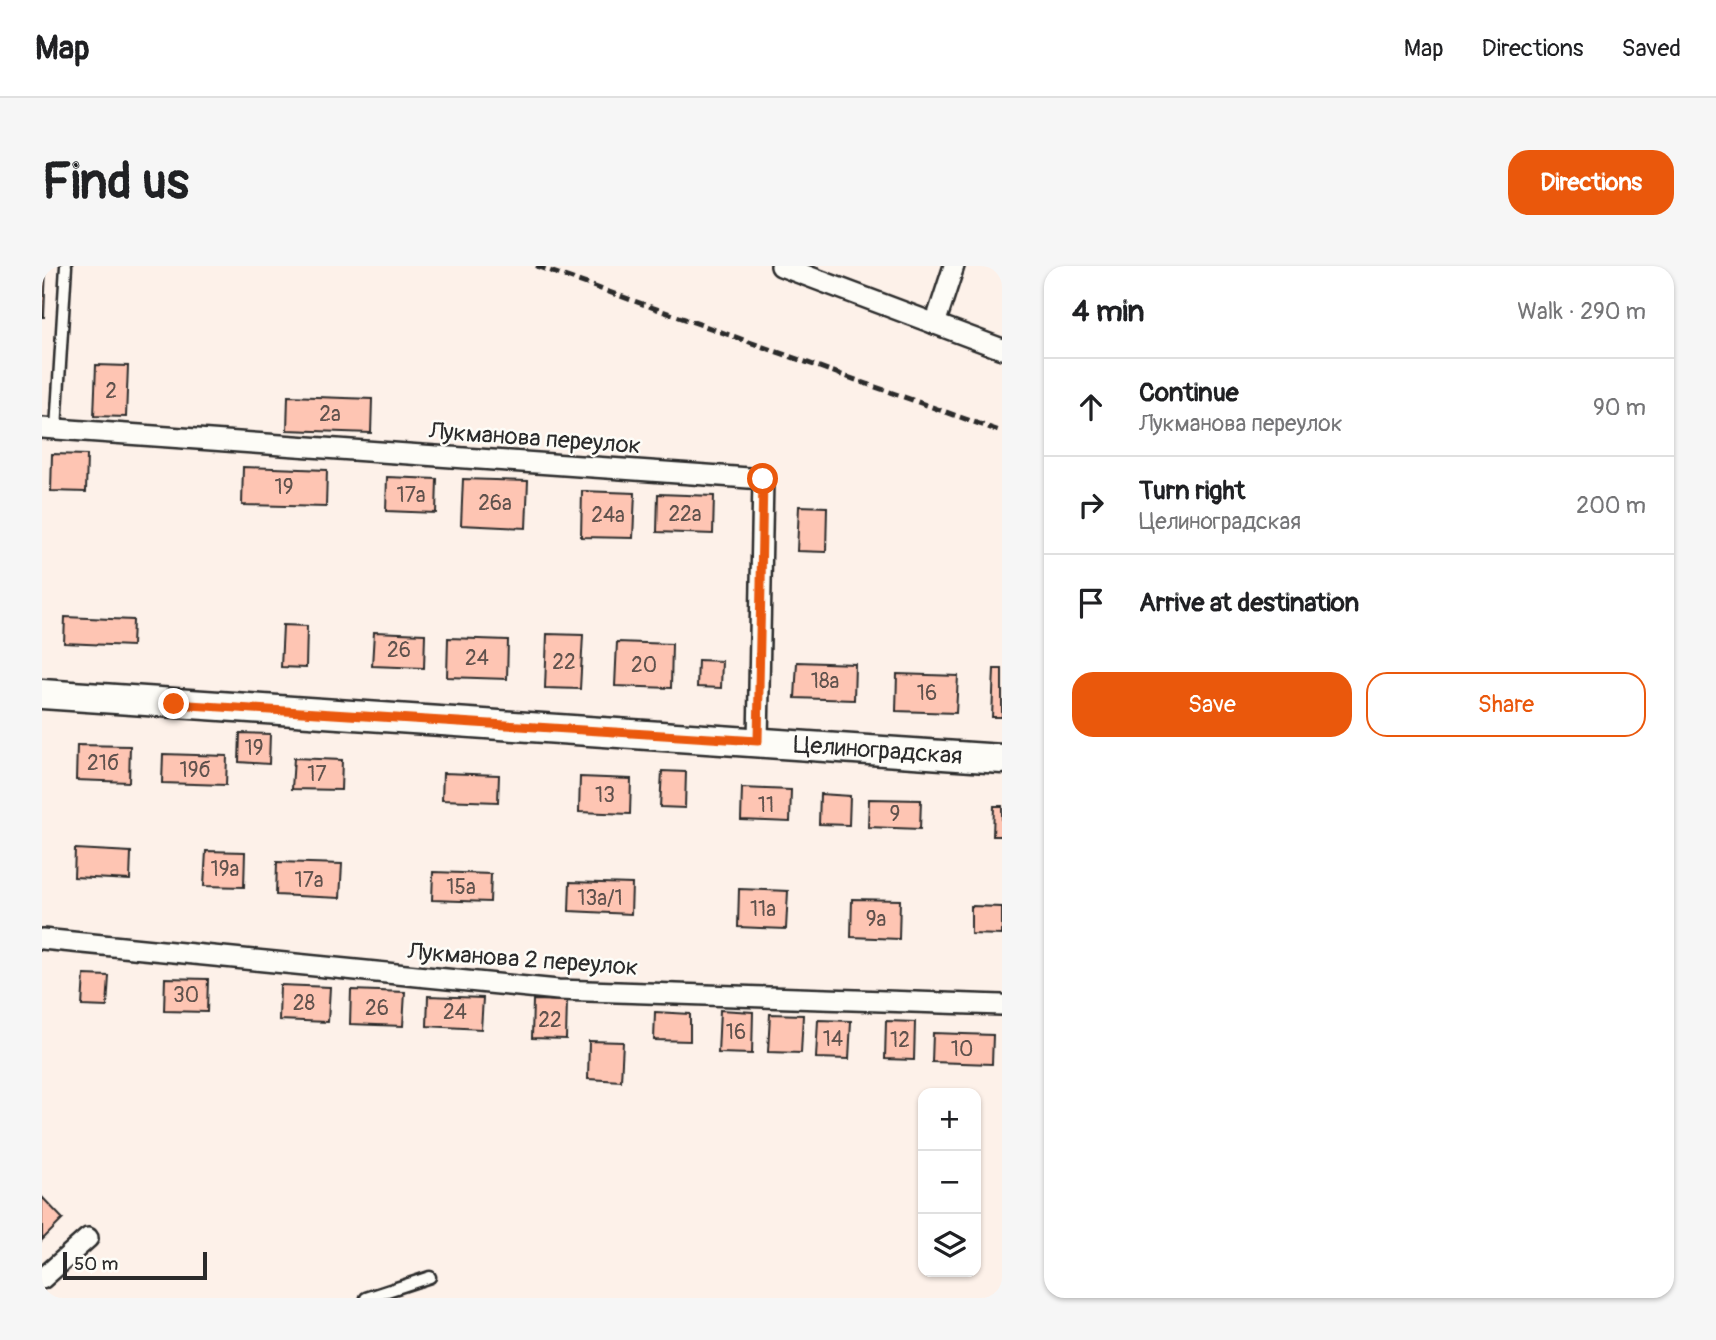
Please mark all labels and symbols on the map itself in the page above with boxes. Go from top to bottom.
house number: 2 [105,378,117,405]
house number: 2а [319,401,341,428]
street label: Лукманова переулок [427,417,642,460]
route start [747,463,778,494]
house number: 19 [274,474,294,501]
house number: 17а [396,482,426,509]
house number: 26а [478,490,512,517]
house number: 22а [668,501,702,528]
house number: 24а [591,502,625,529]
house number: 26 [387,637,411,664]
house number: 24 [465,645,489,672]
house number: 22 [552,649,576,676]
house number: 20 [631,652,657,679]
house number: 18а [811,668,839,695]
house number: 16 [917,680,937,707]
route end [158,688,189,719]
street label: Целиноградская [793,730,963,771]
house number: 19 [244,735,264,762]
house number: 21б [87,750,119,777]
house number: 19б [179,757,211,784]
house number: 17 [307,761,327,788]
house number: 13 [595,782,615,809]
house number: 11 [758,792,774,819]
house number: 9 [890,801,900,828]
house number: 19а [211,856,239,883]
house number: 17а [294,867,324,894]
house number: 15а [446,874,476,901]
house number: 13а/1 [577,885,623,912]
house number: 11а [750,896,776,923]
house number: 9а [866,906,886,933]
street label: Лукманова 2 переулок [406,937,639,982]
house number: 30 [173,982,199,1009]
house number: 28 [293,990,315,1017]
house number: 26 [365,995,389,1022]
house number: 24 [443,999,467,1026]
house number: 22 [538,1007,562,1034]
house number: 16 [726,1019,746,1046]
house number: 14 [823,1026,843,1053]
house number: 12 [890,1027,910,1054]
house number: 10 [951,1036,973,1063]
scale bar [63,1249,206,1281]

